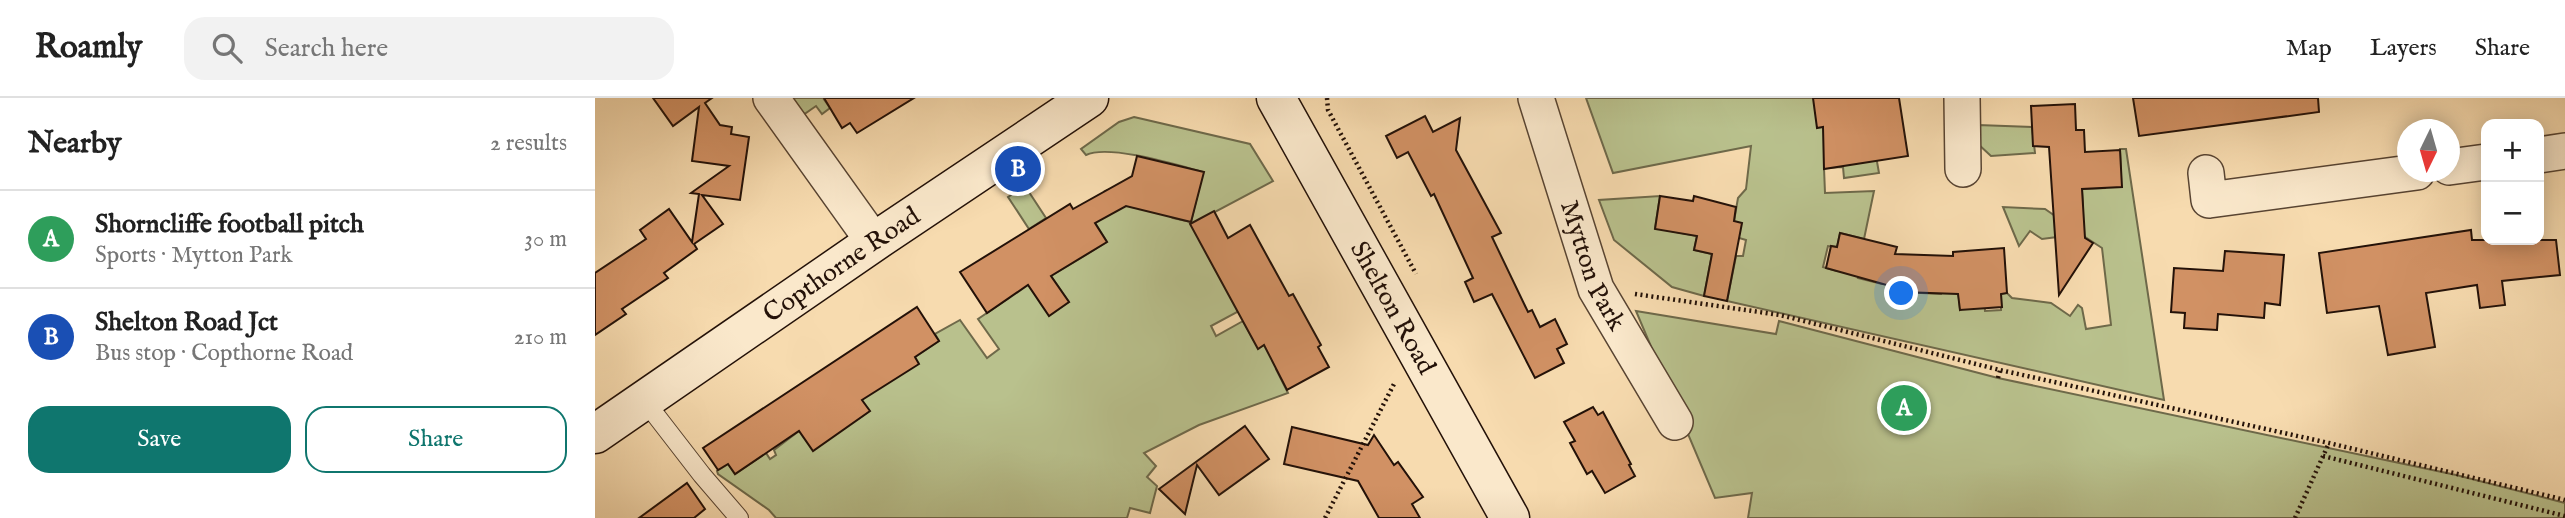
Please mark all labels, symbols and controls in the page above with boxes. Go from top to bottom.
search box [184,17,674,80]
text: Roamly [35,27,142,69]
icon: search [208,29,246,67]
text: Search here [264,32,388,65]
text: Map [2286,33,2332,64]
text: Layers [2370,33,2437,64]
text: Share [2475,33,2530,64]
north arrow [2397,119,2460,182]
map controls [2481,119,2544,245]
button: + [2481,119,2544,182]
text: Nearby [28,125,121,163]
text: 2 results [490,129,567,158]
pin: B [995,143,1041,195]
button: − [2481,182,2544,245]
street label: Mytton Park [1553,196,1634,337]
street label: Copthorne Road [757,199,926,330]
text: Shorncliffe football pitch [95,208,364,241]
text: A [43,225,59,254]
text: 30 m [524,225,567,254]
street label: Shelton Road [1343,235,1443,380]
text: Sports · Mytton Park [95,241,293,270]
your location [1884,276,1918,310]
text: Shelton Road Jct [95,306,278,339]
text: B [43,323,59,352]
text: 210 m [514,323,567,352]
text: Bus stop · Copthorne Road [95,339,353,368]
pin: A [1881,382,1927,434]
button: Save [28,406,291,473]
button: Share [305,406,567,473]

